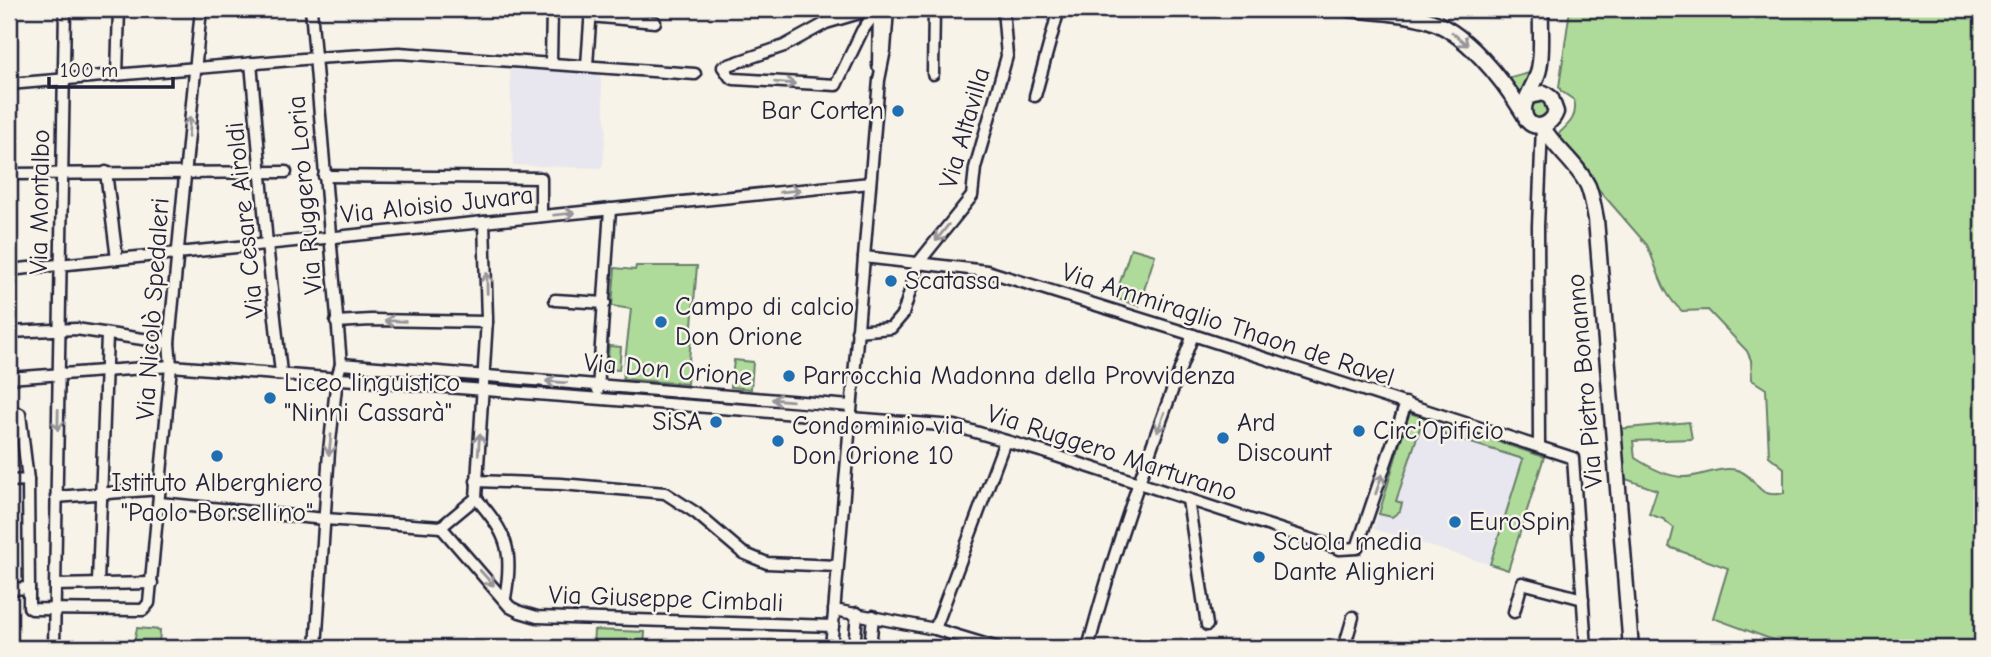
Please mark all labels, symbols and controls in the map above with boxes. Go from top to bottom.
one-way arrow [1451,31,1469,47]
scale bar [49,46,173,90]
text: 100 m [60,58,118,82]
street label: Via Altavilla [933,64,997,192]
one-way arrow [773,77,796,90]
street label: Via Ruggero Loria [281,94,329,296]
place label: Bar Corten [761,96,884,126]
marker: Bar Corten [890,103,906,119]
one-way arrow [183,117,196,139]
street label: Via Cesare Airoldi [220,121,270,319]
street label: Via Montalbo [24,129,56,275]
street label: Via Aloisio Juvara [339,180,535,230]
one-way arrow [779,184,801,197]
street label: Via Nicolò Spedaleri [130,197,176,421]
one-way arrow [552,207,575,220]
one-way arrow [935,224,950,242]
street label: Via Ammiraglio Thaon de Ravel [1058,257,1398,393]
place label: Scatassa [905,266,1000,296]
one-way arrow [480,272,493,295]
street label: Via Pietro Bonanno [1561,272,1609,490]
marker: Scatassa [883,273,899,289]
place label: Campo di calcio Don Orione [675,292,854,352]
one-way arrow [383,314,406,327]
marker: Campo di calcio Don Orione [653,314,669,330]
street label: Via Don Orione [582,348,754,392]
place label: Parrocchia Madonna della Provvidenza [803,361,1236,391]
place label: Liceo linguistico "Ninni Cassarà" [284,368,460,428]
marker: Parrocchia Madonna della Provvidenza [781,368,797,384]
one-way arrow [545,375,568,388]
marker: Liceo linguistico "Ninni Cassarà" [262,390,278,406]
one-way arrow [772,393,794,406]
street label: Via Ruggero Marturano [983,398,1241,508]
place label: SiSA [652,407,702,437]
one-way arrow [51,408,64,431]
place label: Ard Discount [1237,408,1333,468]
one-way arrow [1153,410,1166,432]
place label: Condominio via Don Orione 10 [792,411,964,471]
marker: SiSA [708,414,724,430]
place label: Circ'Opificio [1373,416,1504,446]
marker: Circ'Opificio [1351,423,1367,439]
marker: Ard Discount [1215,430,1231,446]
one-way arrow [472,432,485,455]
marker: Condominio via Don Orione 10 [770,433,786,449]
one-way arrow [323,434,336,456]
marker: Istituto Alberghiero "Paolo Borsellino" [209,448,225,464]
place label: Istituto Alberghiero "Paolo Borsellino" [111,468,323,528]
one-way arrow [1374,473,1386,495]
place label: EuroSpin [1469,507,1570,537]
marker: EuroSpin [1447,514,1463,530]
place label: Scuola media Dante Alighieri [1273,527,1435,587]
marker: Scuola media Dante Alighieri [1251,549,1267,565]
one-way arrow [479,568,495,586]
street label: Via Giuseppe Cimbali [548,580,784,618]

